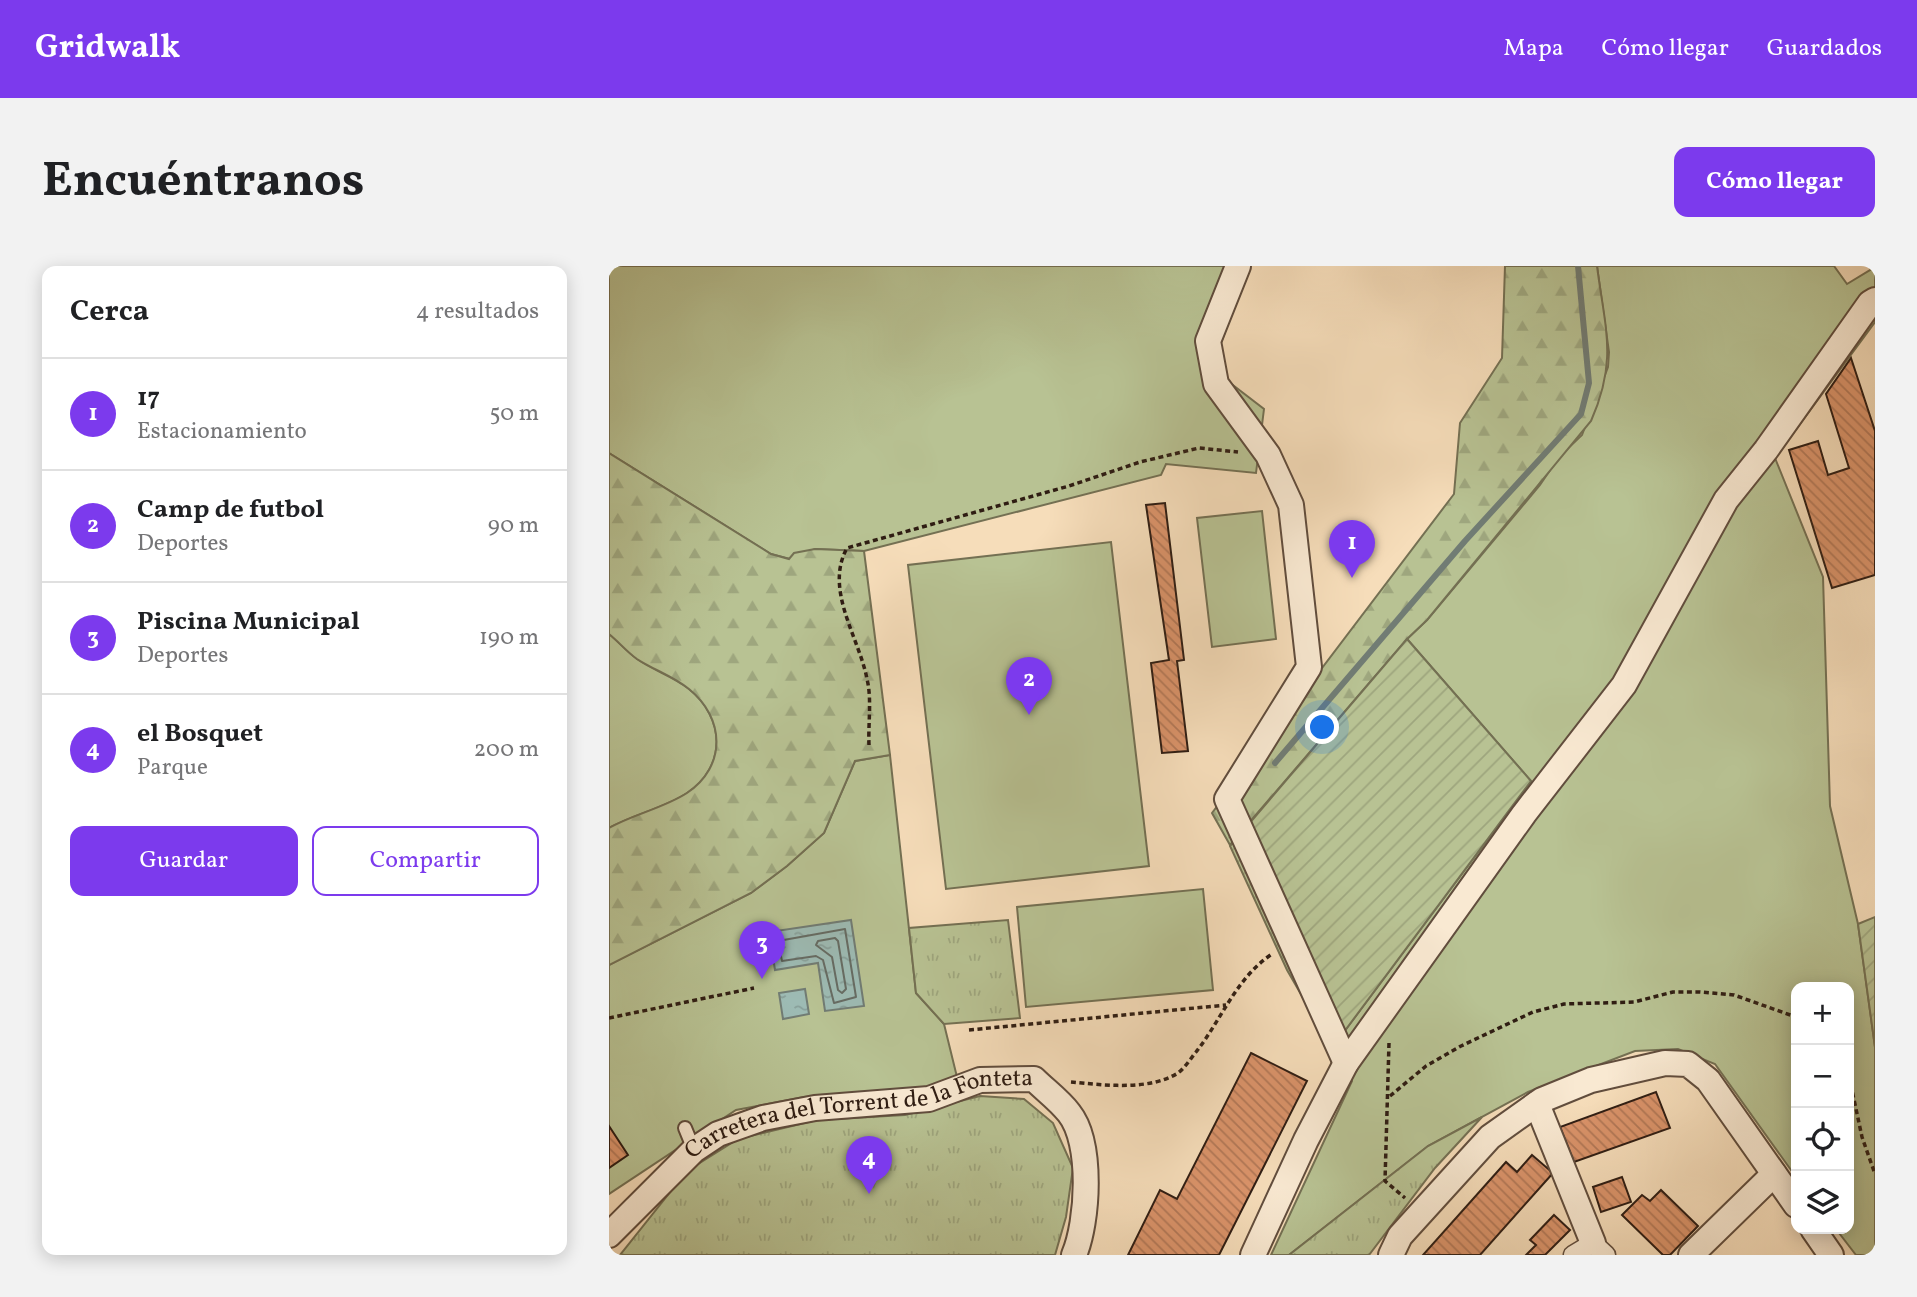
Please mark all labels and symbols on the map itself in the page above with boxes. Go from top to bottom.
pin: 1 [1329,520,1375,578]
pin: 2 [1006,657,1052,715]
your location [1305,710,1339,744]
pin: 3 [739,921,785,979]
street label: Carretera del Torrent de la Fonteta [678,1062,1033,1168]
pin: 4 [846,1136,892,1194]

